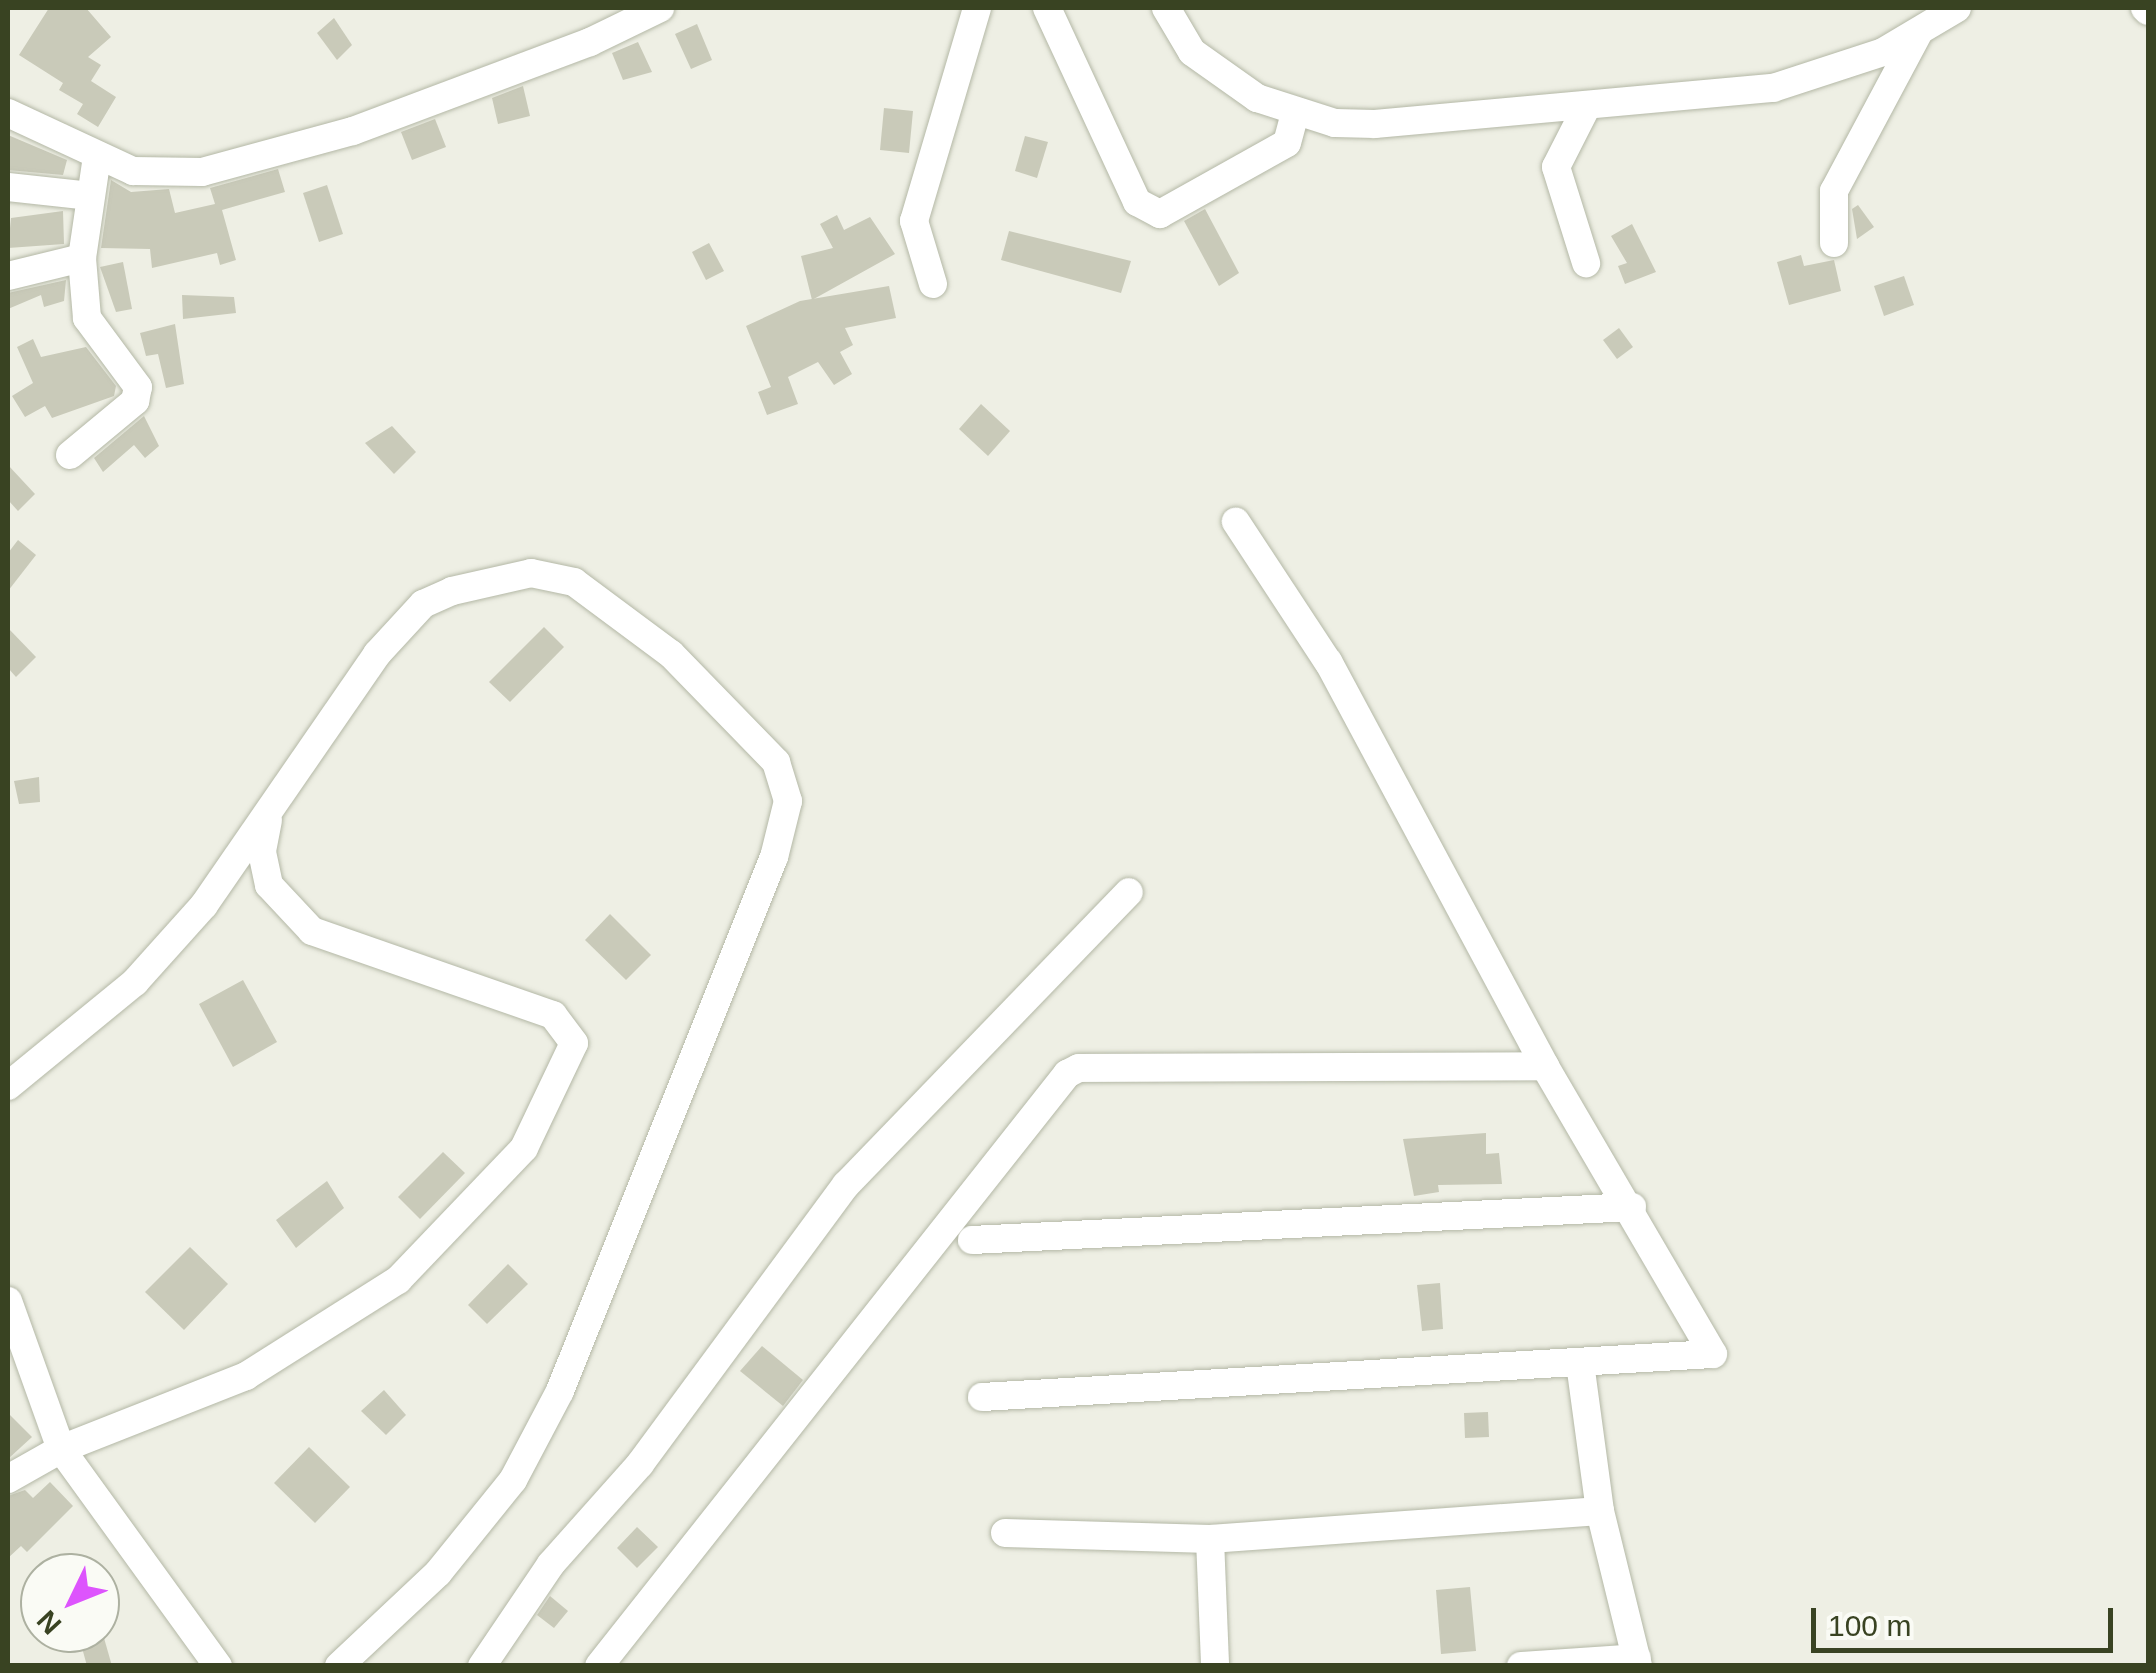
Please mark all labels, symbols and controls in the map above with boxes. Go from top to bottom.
north arrow [20,1553,120,1653]
scale bar [1816,1588,2118,1650]
text: N [31,1604,67,1640]
text: 100 m [1828,1609,1911,1642]

